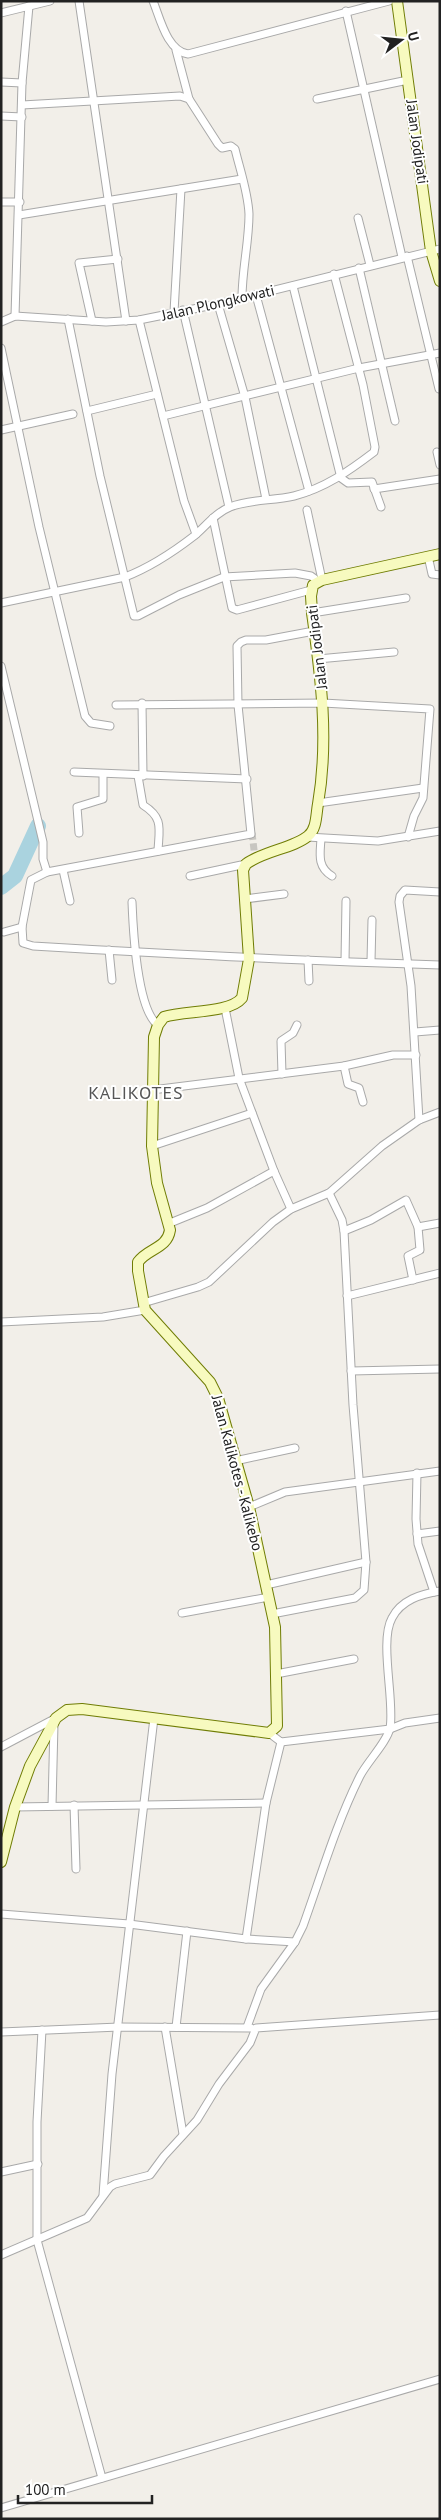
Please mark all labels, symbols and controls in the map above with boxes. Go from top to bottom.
north arrow [376,15,426,65]
text: U [404,30,423,43]
street label: Jalan Jodipati [402,98,433,185]
street label: Jalan Plongkowati [159,280,276,325]
street label: Jalan Jodipati [302,604,331,691]
district label: KALIKOTES [88,1081,184,1104]
street label: Jalan Kalikotes - Kalikebo [207,1392,267,1553]
scale bar [18,2472,151,2504]
text: 100 m [25,2480,66,2499]

